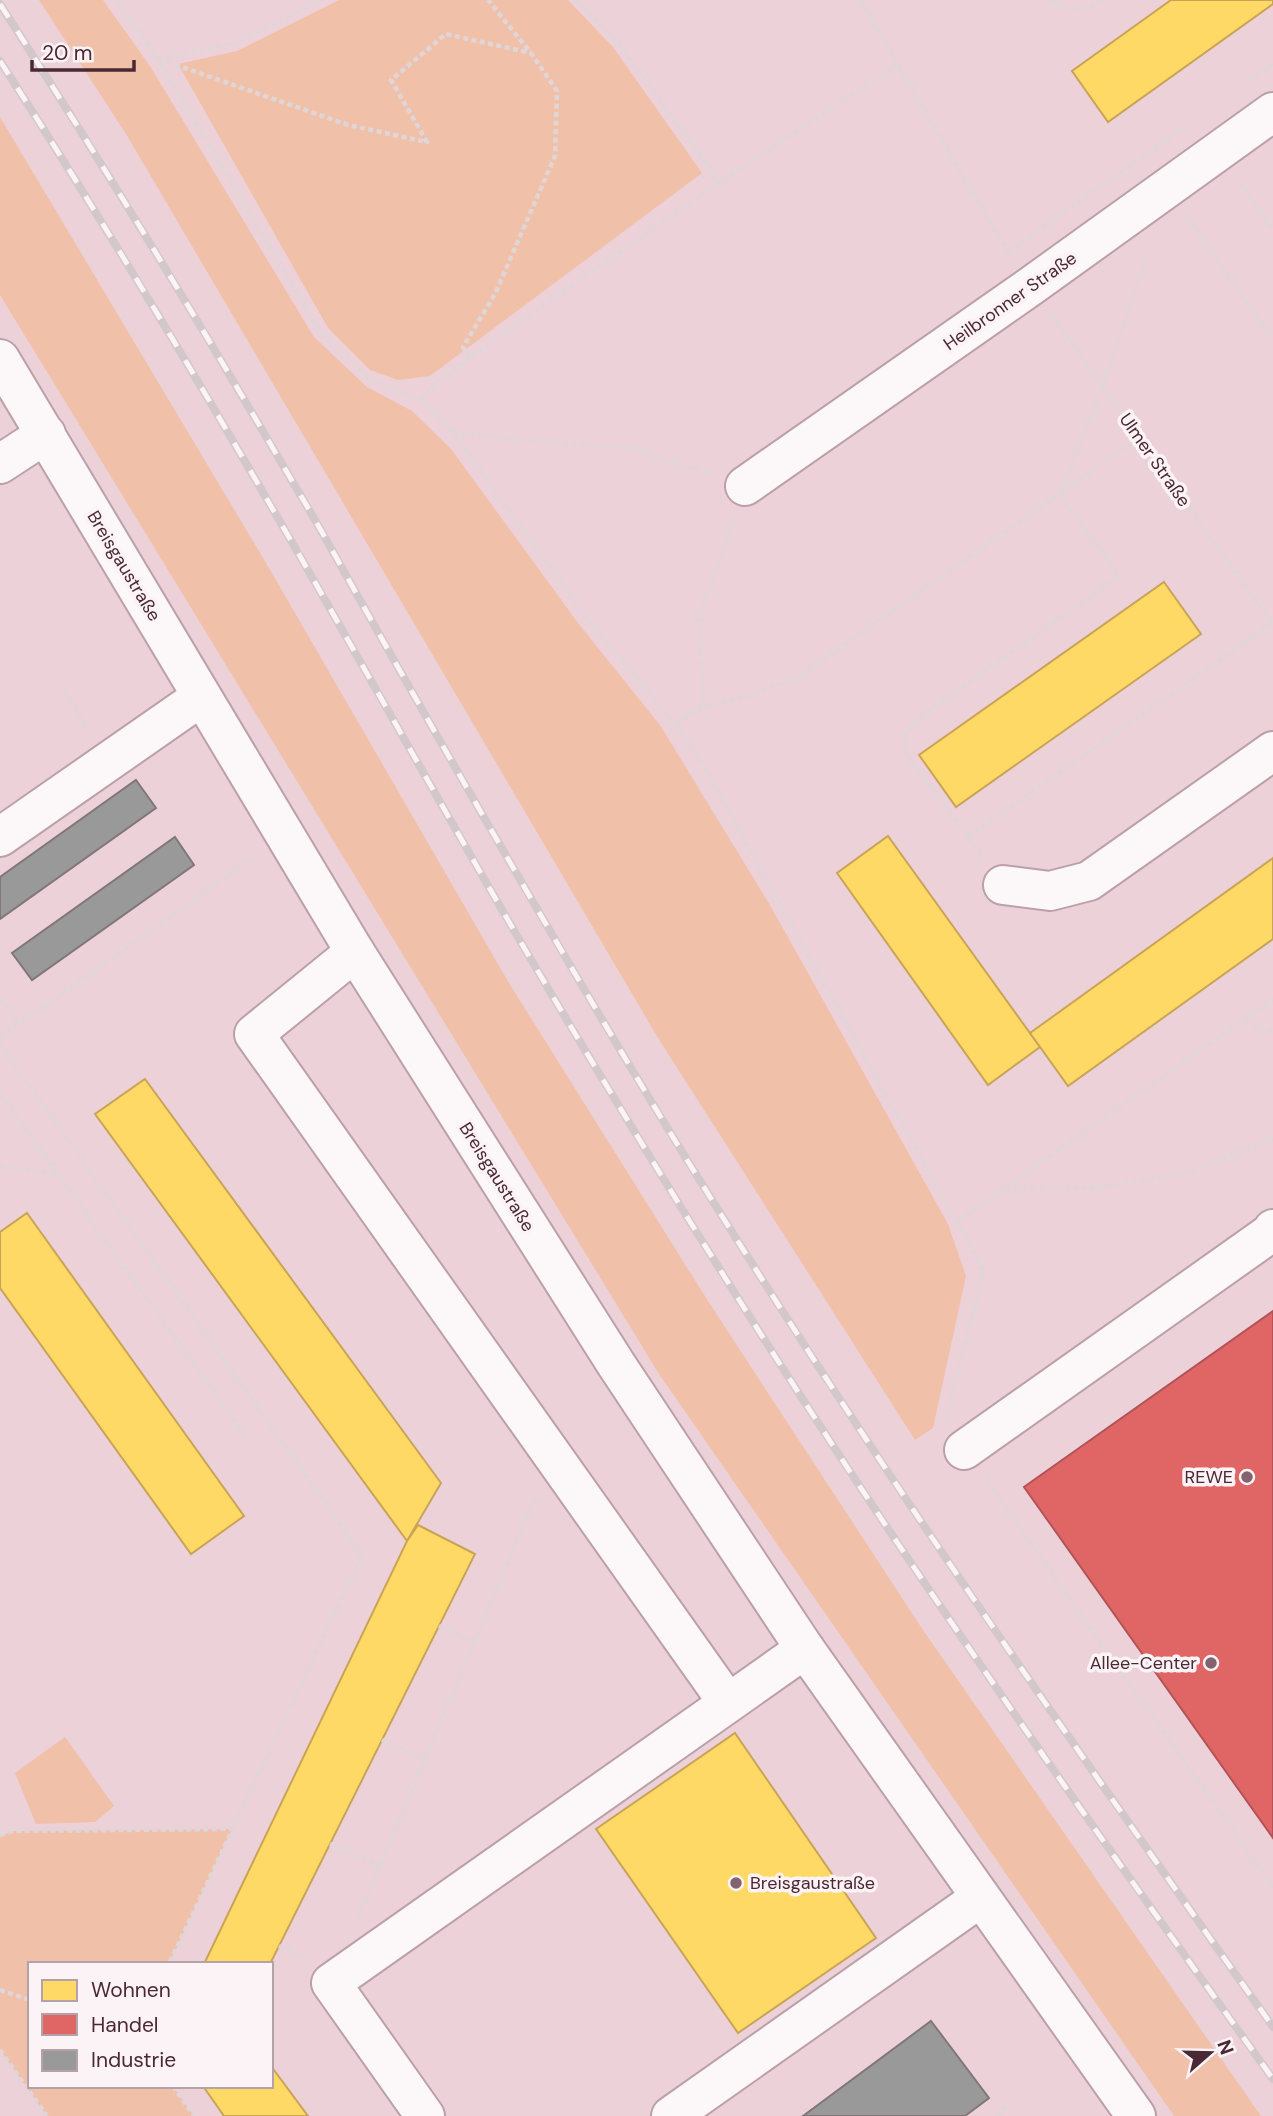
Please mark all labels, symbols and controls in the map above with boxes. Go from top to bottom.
scale bar [32,28,133,72]
text: 20 m [42,39,93,67]
street label: Heilbronner Straße [939,246,1081,356]
street label: Ulmer Straße [1114,408,1196,512]
street label: Breisgaustraße [82,506,166,626]
street label: Breisgaustraße [454,1118,540,1236]
place label: REWE [1185,1465,1233,1489]
marker: REWE [1239,1469,1255,1485]
place label: Allee-Center [1090,1651,1197,1675]
marker: Allee-Center [1203,1655,1219,1671]
place label: Breisgaustraße [750,1871,875,1895]
marker: Breisgaustraße [728,1875,744,1891]
legend [28,1962,273,2088]
text: Wohnen [91,1976,171,2004]
text: Handel [91,2011,159,2039]
north arrow [1175,2018,1245,2088]
text: N [1211,2037,1240,2058]
text: Industrie [91,2046,176,2074]

